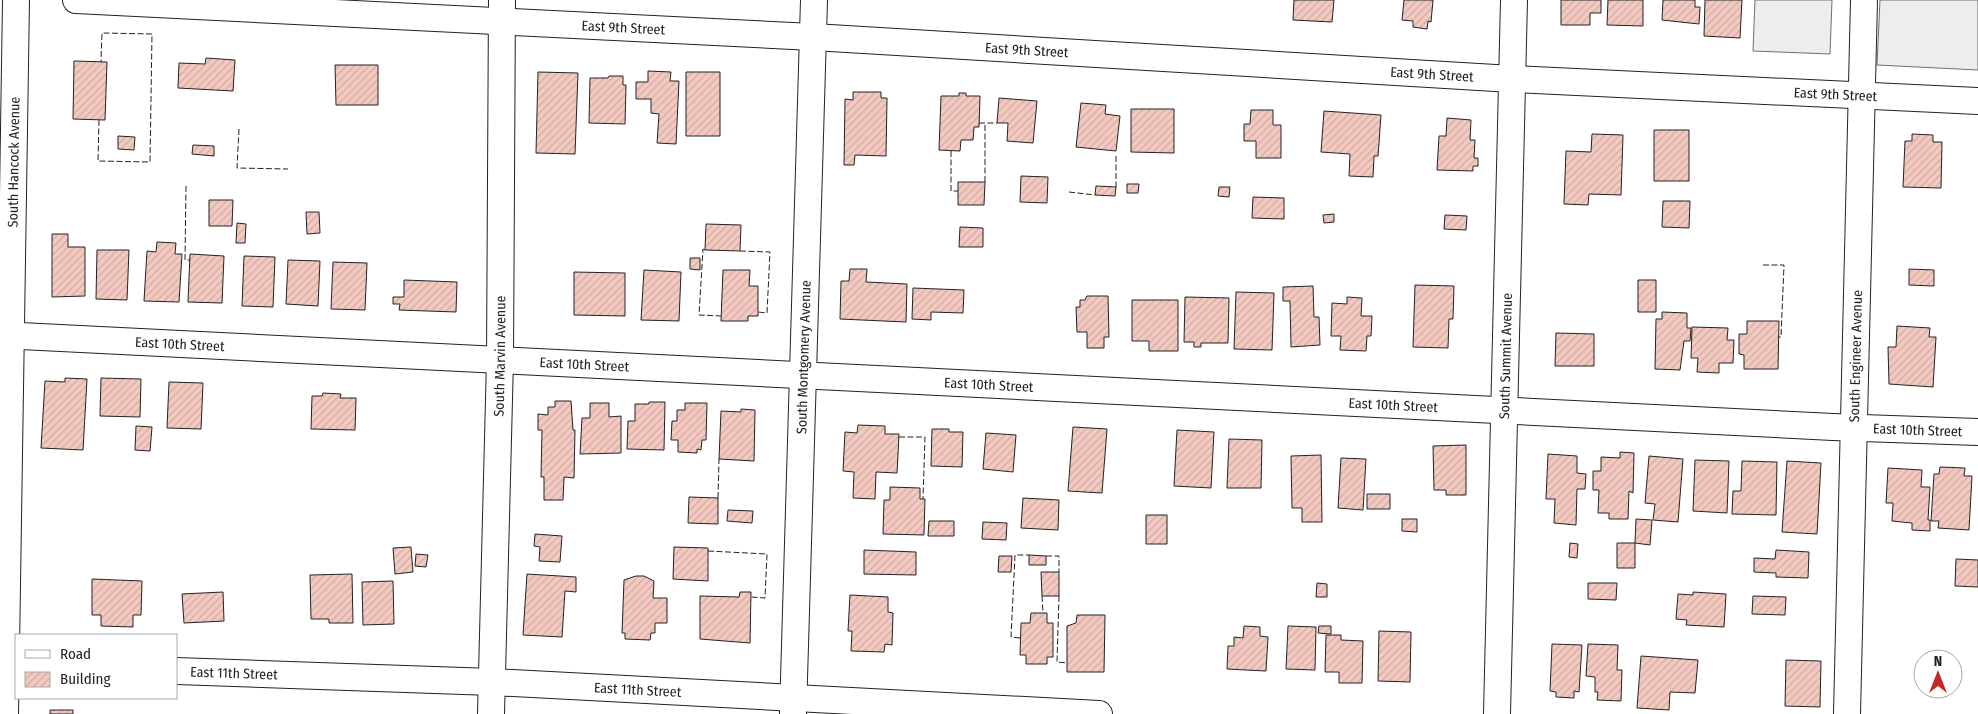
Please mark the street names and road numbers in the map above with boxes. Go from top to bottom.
street label: East 9th Street [581,17,666,38]
street label: East 9th Street [984,39,1069,61]
street label: East 9th Street [1390,63,1475,85]
street label: East 9th Street [1793,84,1878,105]
street label: South Hancock Avenue [4,96,23,228]
street label: South Montgomery Avenue [793,280,814,434]
street label: South Engineer Avenue [1845,290,1866,422]
street label: South Summit Avenue [1496,293,1516,419]
street label: South Marvin Avenue [490,295,509,417]
street label: East 10th Street [135,333,225,355]
street label: East 10th Street [539,354,630,375]
street label: East 10th Street [944,374,1034,395]
street label: East 10th Street [1348,394,1439,416]
street label: East 10th Street [1873,420,1963,440]
street label: East 11th Street [190,663,278,683]
street label: East 11th Street [593,679,682,700]

